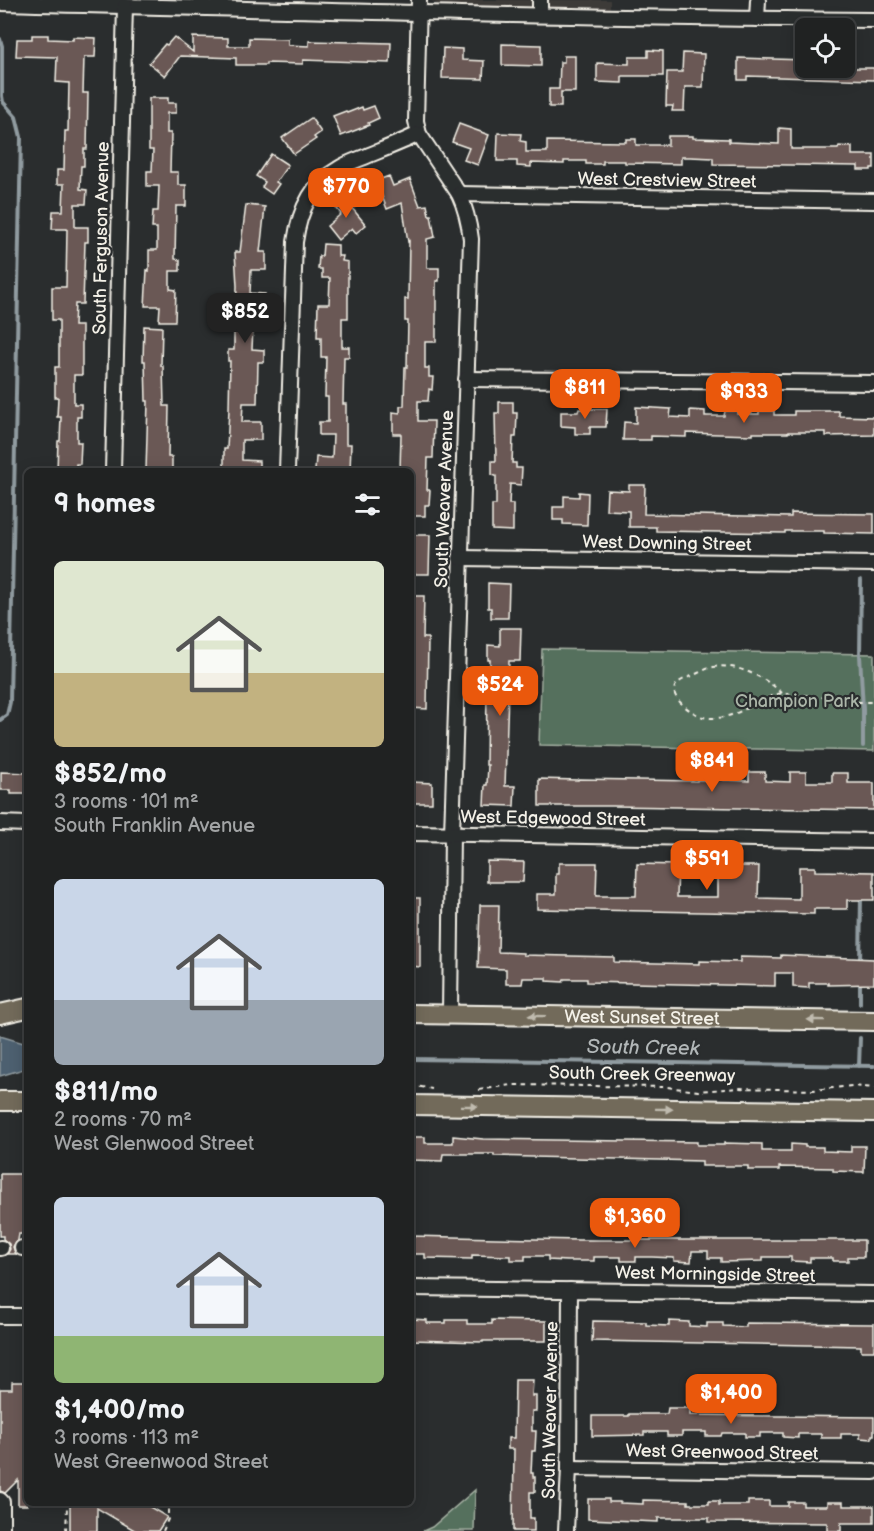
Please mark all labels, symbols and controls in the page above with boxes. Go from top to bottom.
map controls [795,18,855,78]
button: locate [795,18,855,78]
street label: South Ferguson Avenue [89,141,114,335]
pin: $770 [310,168,382,219]
street label: West Crestview Street [577,168,757,193]
text: $770 [322,175,370,199]
pin: $852 [209,293,281,344]
text: $852 [221,300,269,324]
pin: $811 [549,369,621,420]
pin: $933 [708,373,780,424]
text: $811 [564,376,606,400]
text: $933 [720,380,768,404]
street label: South Weaver Avenue [431,410,458,588]
icon: filters [351,488,384,521]
text: 9 homes [54,489,155,520]
street label: West Downing Street [582,532,752,555]
icon: home [165,600,273,708]
pin: $524 [464,666,536,717]
text: $524 [476,673,524,697]
park label: Champion Park [735,691,859,712]
pin: $841 [676,742,748,793]
text: $841 [690,749,735,773]
text: $852/mo [54,759,167,790]
text: 3 rooms · 101 m² [54,790,199,814]
street label: West Edgewood Street [460,806,646,831]
text: South Franklin Avenue [54,814,255,838]
pin: $591 [671,840,743,891]
text: $591 [685,847,729,871]
icon: home [165,918,273,1026]
street label: West Sunset Street [564,1006,720,1030]
one-way arrow [527,1011,546,1020]
one-way arrow [806,1015,825,1025]
water label: South Creek [586,1035,701,1061]
street label: South Creek Greenway [549,1062,736,1087]
text: $811/mo [54,1077,158,1108]
one-way arrow [460,1101,479,1111]
one-way arrow [655,1104,674,1114]
text: 2 rooms · 70 m² [54,1108,192,1132]
text: West Glenwood Street [54,1132,254,1156]
pin: $1,360 [586,1198,684,1249]
text: $1,360 [604,1205,666,1229]
icon: home [165,1236,273,1344]
street label: West Morningside Street [615,1262,816,1287]
street label: South Weaver Avenue [538,1321,563,1499]
pin: $1,400 [682,1374,780,1425]
text: $1,400 [700,1381,762,1405]
text: $1,400/mo [54,1395,185,1426]
text: 3 rooms · 113 m² [54,1426,199,1450]
street label: West Greenwood Street [625,1440,819,1465]
text: West Greenwood Street [54,1450,268,1474]

